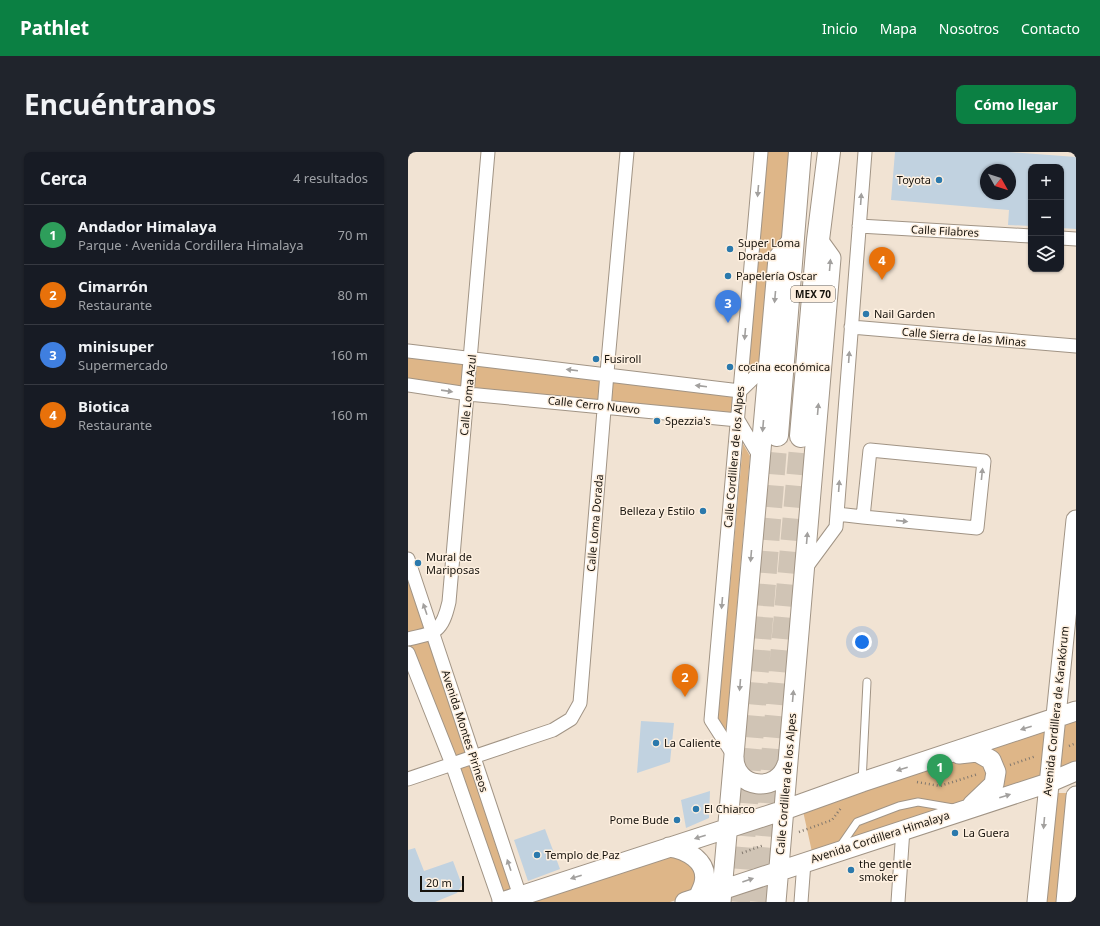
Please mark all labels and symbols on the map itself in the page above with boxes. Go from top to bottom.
north arrow [980,164,1016,200]
place label: Toyota [897,172,931,187]
marker: Toyota [934,175,944,185]
one-way arrow [754,185,761,197]
one-way arrow [858,193,865,205]
street label: Calle Filabres [911,221,979,240]
place label: Super Loma Dorada [738,235,800,263]
marker: Super Loma Dorada [725,244,735,254]
pin: 4 [869,247,895,280]
one-way arrow [827,259,833,271]
place label: Papelería Oscar [736,268,818,283]
marker: Papelería Oscar [723,271,733,281]
road number: MEX 70 [791,286,835,302]
pin: 3 [715,290,741,323]
one-way arrow [771,291,778,303]
place label: Nail Garden [874,306,935,321]
marker: Nail Garden [861,309,871,319]
street label: Calle Sierra de las Minas [901,324,1027,349]
one-way arrow [742,328,748,340]
place label: Fusiroll [604,351,641,366]
one-way arrow [846,351,853,363]
street label: Calle Loma Azul [456,354,479,436]
marker: Fusiroll [591,354,601,364]
place label: cocina económica [738,359,830,374]
marker: cocina económica [725,362,735,372]
one-way arrow [566,367,578,374]
one-way arrow [695,383,707,389]
street label: Calle Cordillera de los Alpes [720,385,747,528]
one-way arrow [441,388,453,394]
street label: Calle Cerro Nuevo [547,392,641,417]
one-way arrow [814,403,821,415]
place label: Spezzia's [665,413,711,428]
marker: Spezzia's [652,416,662,426]
one-way arrow [760,420,766,432]
one-way arrow [979,468,986,480]
street label: Calle Loma Dorada [583,474,606,572]
one-way arrow [836,480,843,492]
place label: Belleza y Estilo [620,503,695,518]
marker: Belleza y Estilo [698,506,708,516]
one-way arrow [896,517,908,524]
one-way arrow [803,532,810,544]
place label: Mural de Mariposas [426,549,480,577]
one-way arrow [748,550,755,562]
marker: Mural de Mariposas [413,558,423,568]
one-way arrow [718,597,725,609]
one-way arrow [422,602,428,614]
street label: Avenida Cordillera de Karakórum [1039,625,1072,797]
your location [852,632,872,652]
pin: 2 [672,664,698,697]
street label: Avenida Montes Pirineos [439,668,492,794]
one-way arrow [737,679,743,691]
one-way arrow [790,690,797,702]
street label: Calle Cordillera de los Alpes [772,712,799,855]
one-way arrow [1019,725,1031,731]
place label: La Caliente [664,735,721,750]
marker: La Caliente [651,738,661,748]
pin: 1 [927,754,953,787]
one-way arrow [896,766,908,772]
one-way arrow [999,793,1011,799]
place label: El Chiarco [704,801,755,816]
marker: El Chiarco [691,804,701,814]
street label: Avenida Cordillera Himalaya [808,807,951,866]
place label: Pome Bude [609,812,669,827]
marker: Pome Bude [672,815,682,825]
one-way arrow [1041,817,1048,829]
place label: La Guera [963,825,1009,840]
marker: La Guera [950,828,960,838]
one-way arrow [693,834,705,840]
place label: Templo de Paz [545,847,620,862]
marker: Templo de Paz [532,850,542,860]
place label: the gentle smoker [859,856,912,884]
one-way arrow [506,859,512,871]
marker: the gentle smoker [846,865,856,875]
scale bar [420,874,464,893]
one-way arrow [570,874,582,880]
one-way arrow [743,877,755,883]

